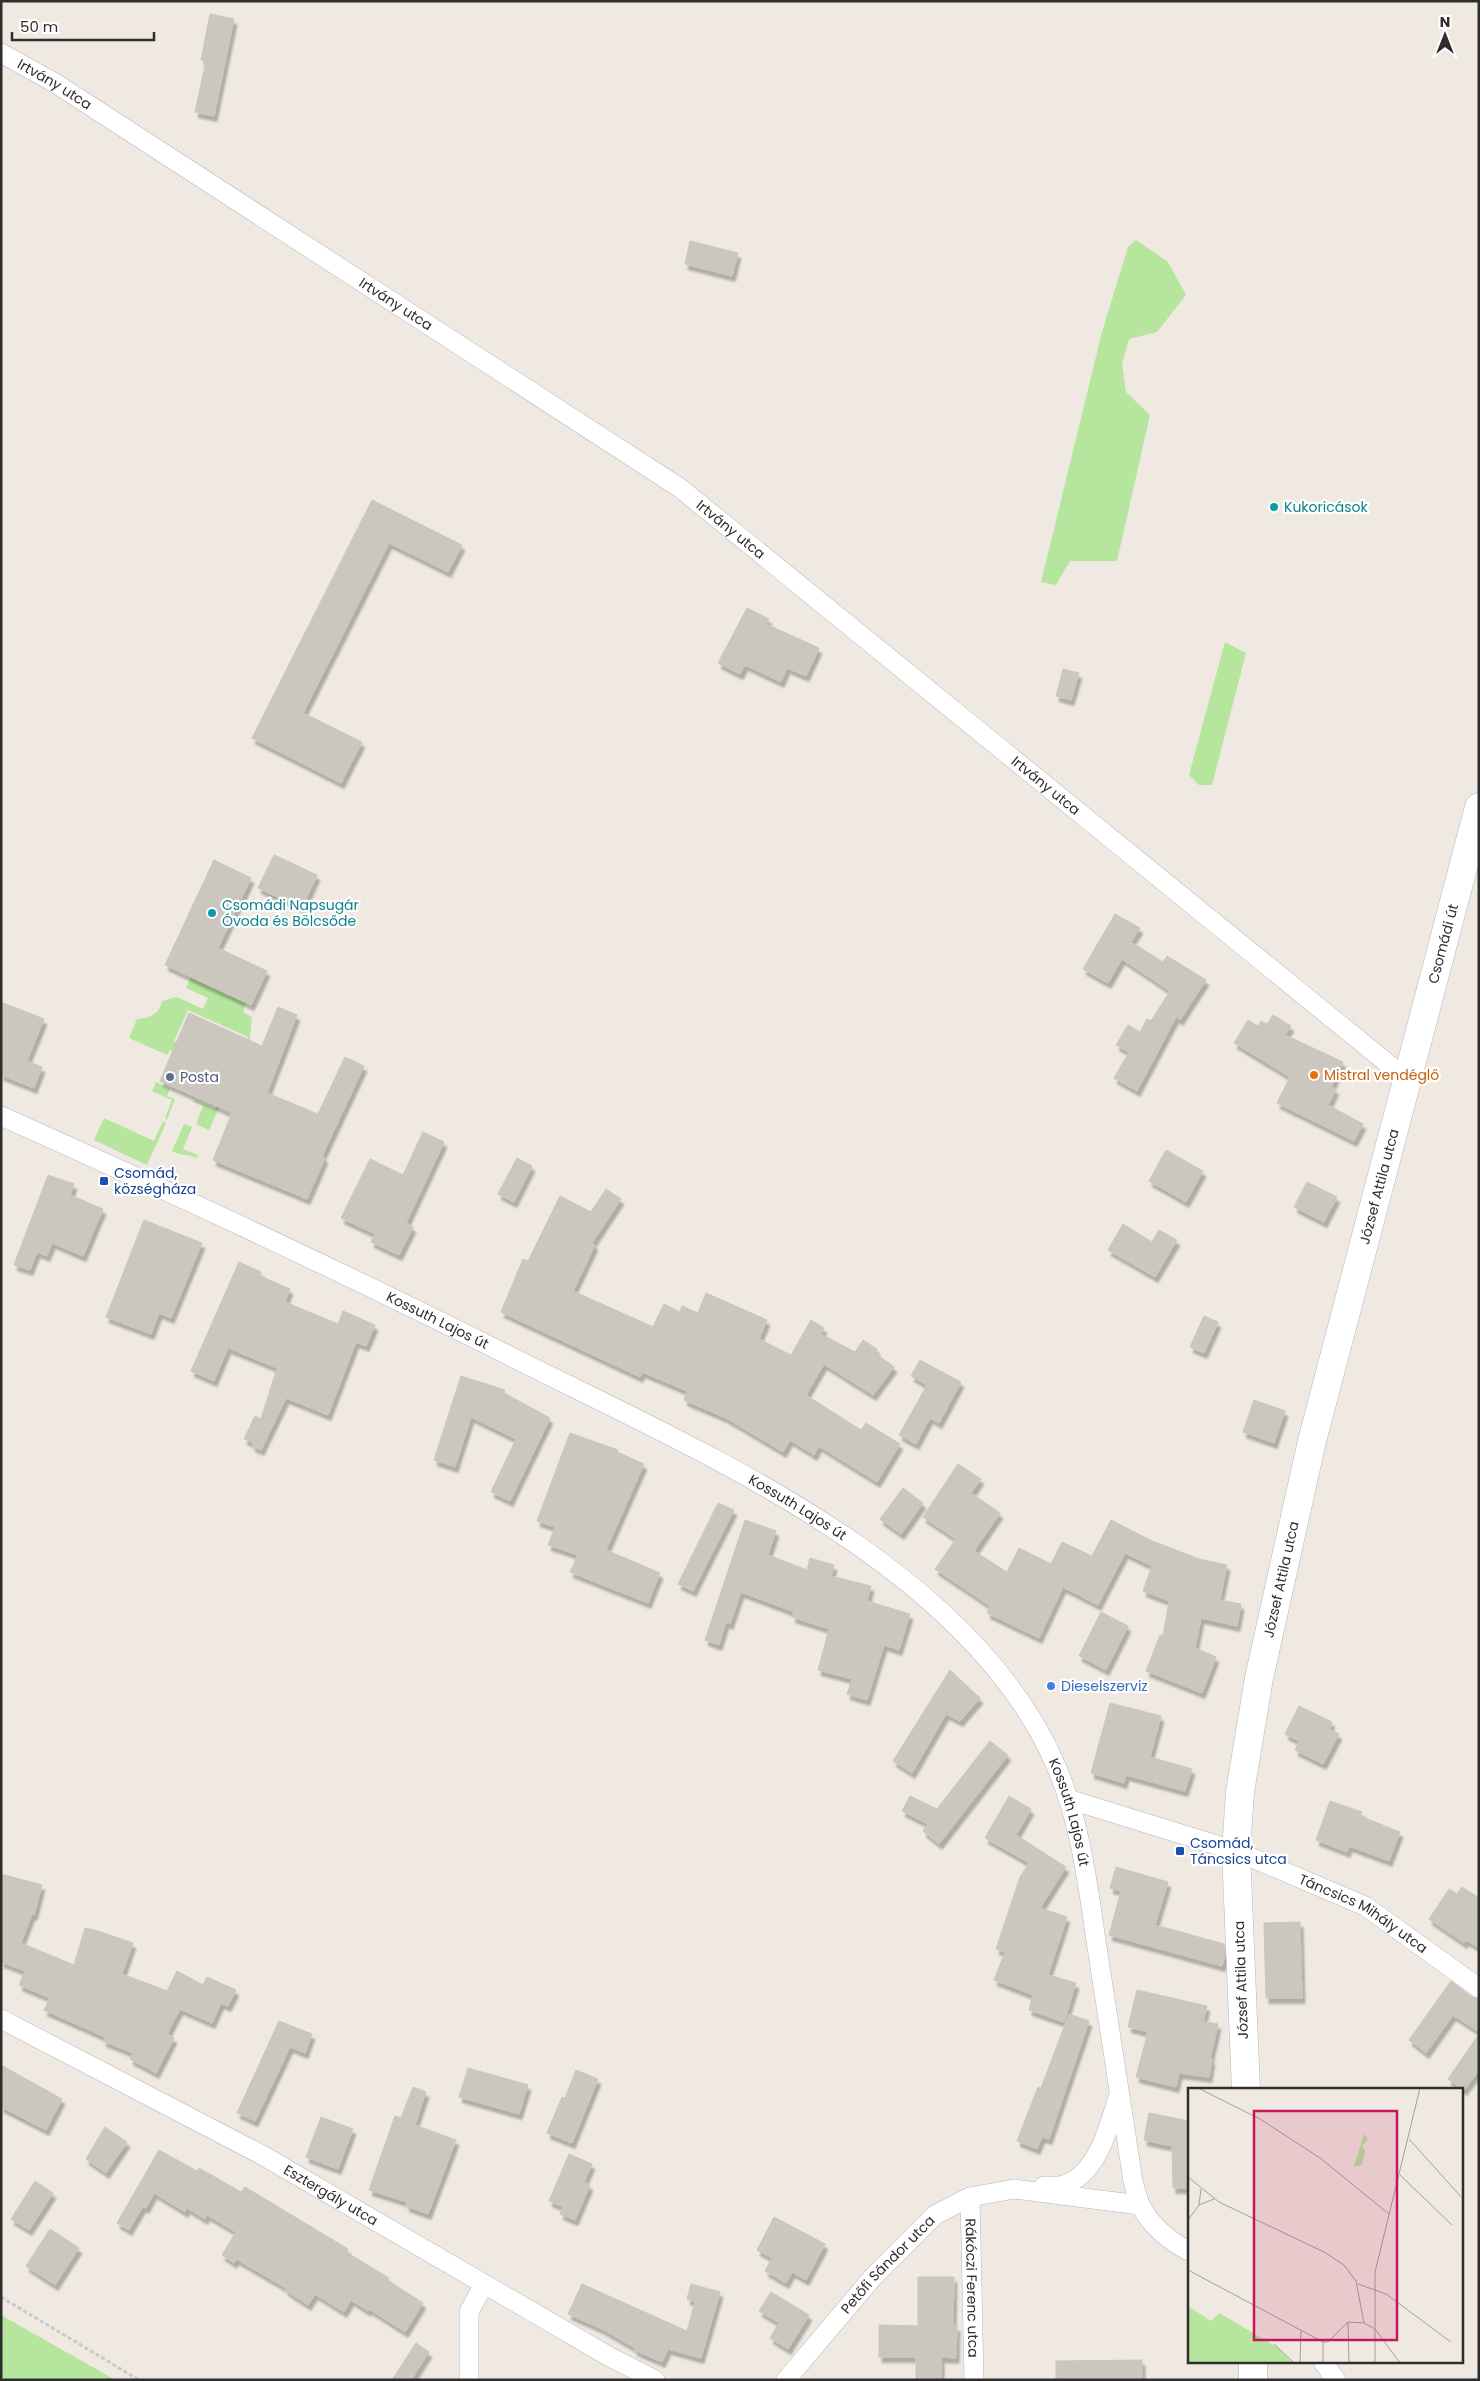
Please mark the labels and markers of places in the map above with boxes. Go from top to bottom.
place label: Kukoricások [1284,497,1368,517]
marker: Kukoricások [1268,501,1280,513]
place label: Csomádi Napsugár Óvoda és Bölcsőde [222,895,359,931]
marker: Csomádi Napsugár Óvoda és Bölcsőde [206,907,218,919]
place label: Mistral vendéglő [1324,1065,1439,1085]
place label: Posta [180,1067,219,1087]
marker: Mistral vendéglő [1308,1069,1320,1081]
marker: Posta [164,1071,176,1083]
place label: Csomád, községháza [114,1163,196,1199]
marker: Csomád, községháza [98,1175,110,1187]
place label: Dieselszerviz [1061,1676,1148,1696]
marker: Dieselszerviz [1045,1680,1057,1692]
place label: Csomád, Táncsics utca [1190,1833,1287,1869]
marker: Csomád, Táncsics utca [1174,1845,1186,1857]

